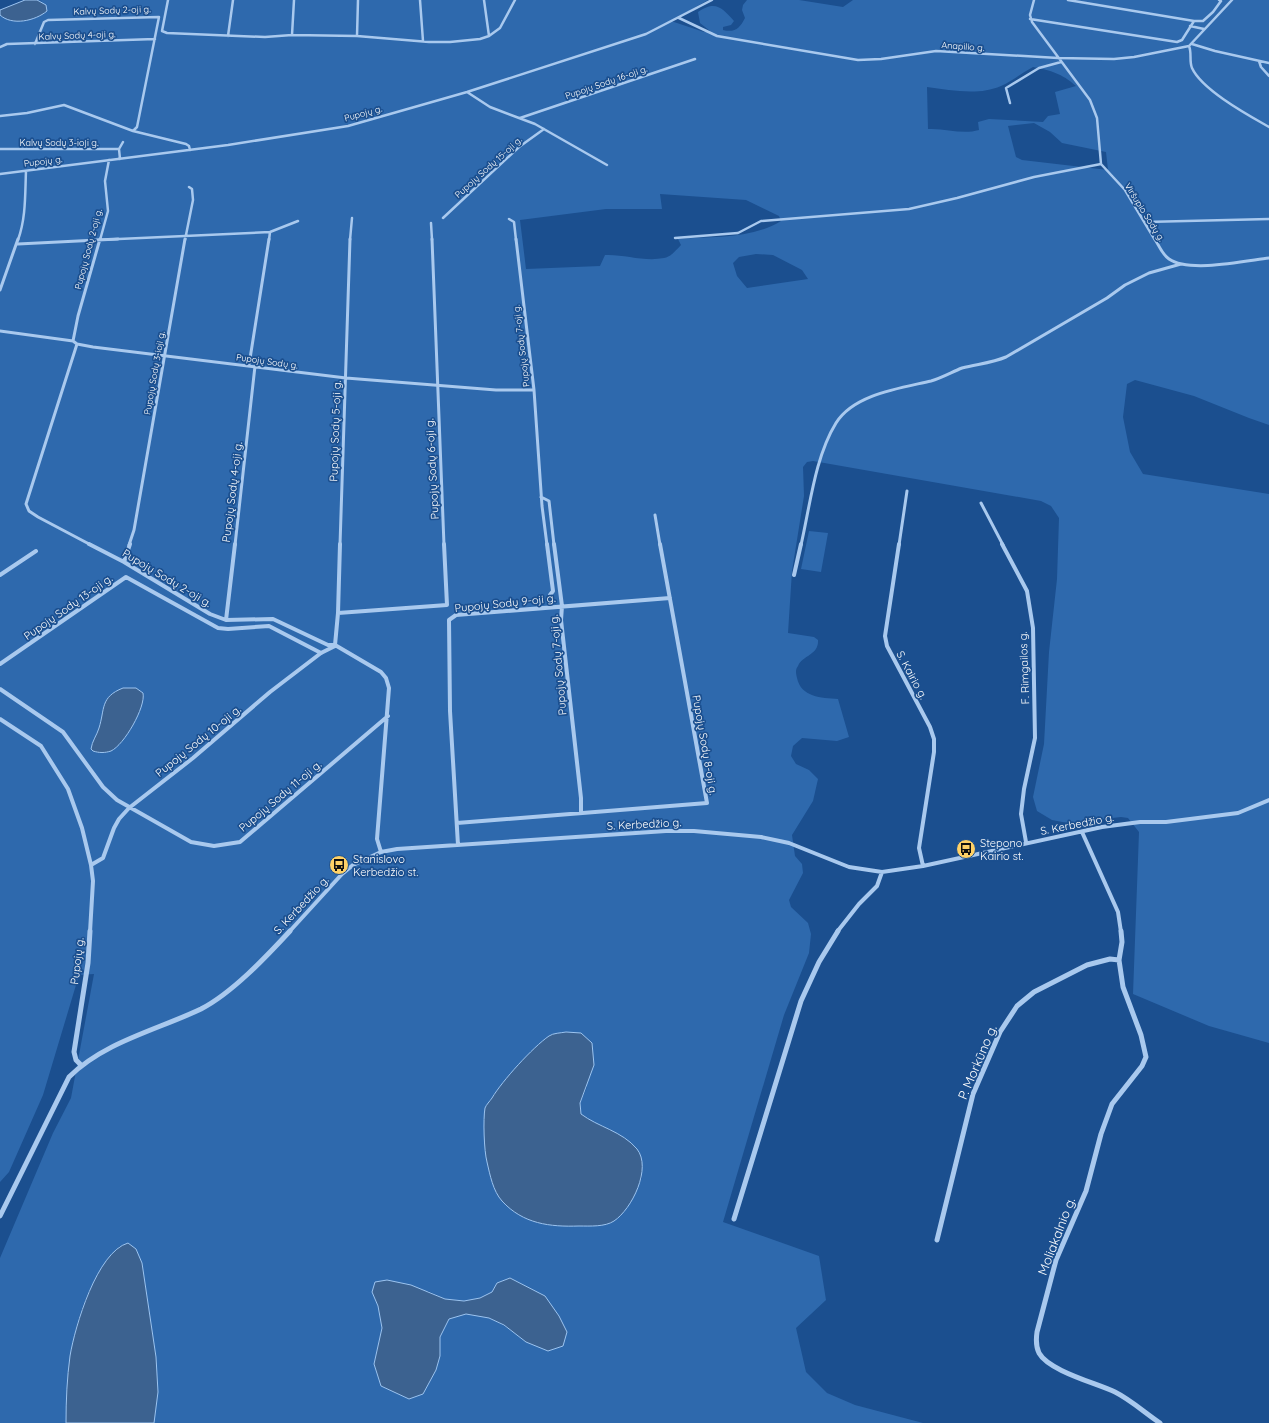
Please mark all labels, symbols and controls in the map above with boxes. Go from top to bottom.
street label: Kalvų Sodų 2-oji g. [73,3,151,17]
street label: Kalvų Sodų 4-oji g. [38,28,116,42]
street label: Anapilio g. [941,39,985,53]
street label: Pupojų Sodų 16-oji g. [563,63,649,101]
street label: Pupojų g. [343,103,383,123]
street label: Pupojų Sodų 15-oji g. [452,134,524,200]
street label: Kalvų Sodų 3-ioji g. [19,137,99,148]
street label: Pupojų g. [23,153,63,169]
street label: Viršupio Sodų g. [1123,181,1168,244]
street label: Pupojų Sodų 2-oji g. [72,207,104,291]
street label: Pupojų Sodų 7-oji g. [510,304,531,388]
street label: Pupojų Sodų 3-ioji g. [141,330,167,416]
street label: Pupojų Sodų g. [235,351,299,371]
street label: Pupojų Sodų 5-oji g. [326,380,344,482]
street label: Pupojų Sodų 6-oji g. [422,418,442,520]
street label: Pupojų Sodų 4-oji g. [219,441,245,543]
street label: Pupojų Sodų 2-oji g. [120,546,214,610]
street label: Pupojų Sodų 13-oji g. [21,571,115,643]
street label: Pupojų Sodų 9-oji g. [454,591,556,615]
street label: Pupojų Sodų 7-oji g. [547,614,569,716]
street label: F. Rimgailos g. [1016,631,1032,705]
street label: S. Kairio g. [893,648,931,702]
street label: Pupojų Sodų 8-oji g. [689,694,721,796]
street label: Pupojų Sodų 10-oji g. [152,702,244,780]
street label: Pupojų Sodų 11-oji g. [236,757,324,835]
street label: S. Kerbedžio g. [1039,810,1115,838]
street label: S. Kerbedžio g. [606,815,682,833]
place label: Stepono Kairio st. [980,836,1024,863]
bus stop icon: Stepono Kairio st. [955,838,977,860]
place label: Stanislovo Kerbedžio st. [353,852,418,879]
bus stop icon: Stanislovo Kerbedžio st. [328,854,350,876]
street label: S. Kerbedžio g. [270,873,332,937]
street label: Pupojų g. [67,937,87,985]
street label: P. Morkūno g. [954,1022,1000,1102]
street label: Moliakalnio g. [1034,1195,1078,1277]

